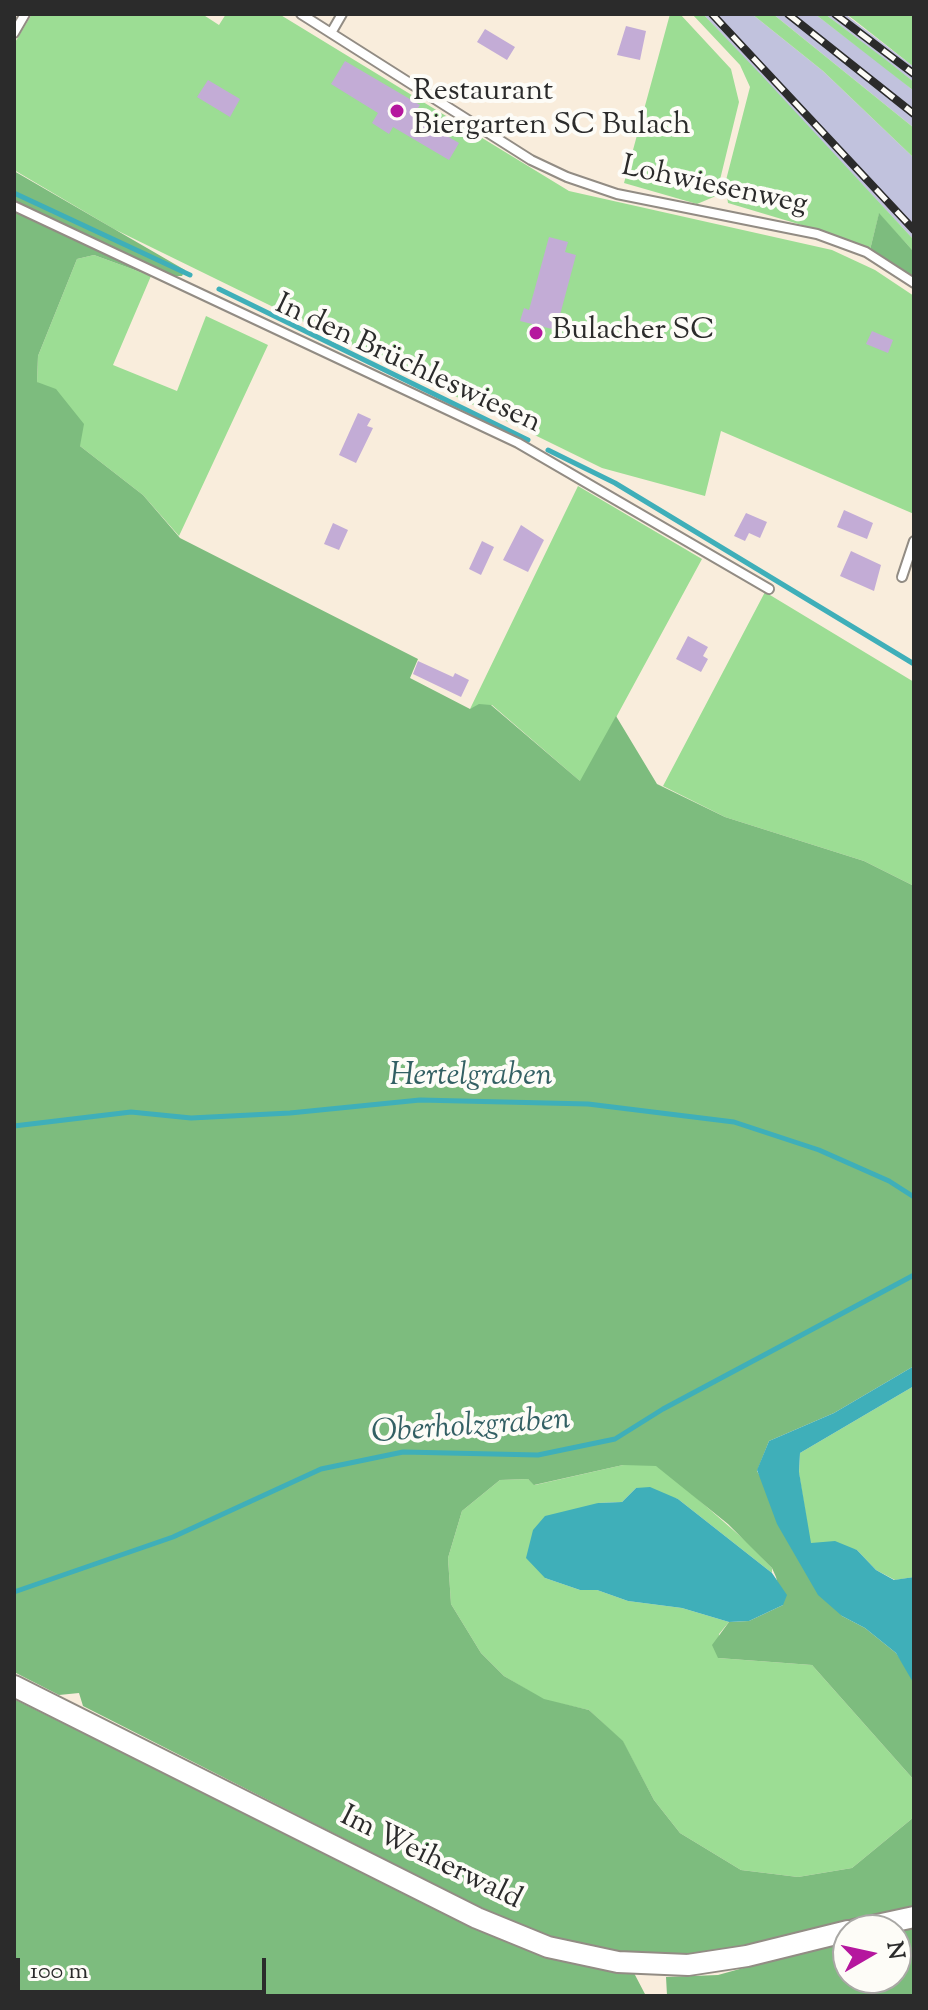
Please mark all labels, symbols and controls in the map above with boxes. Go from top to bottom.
place label: Restaurant Biergarten SC Bulach [413,76,691,146]
marker: Restaurant Biergarten SC Bulach [388,102,406,120]
street label: Lohwiesenweg [618,151,810,225]
street label: In den Brüchleswiesen [268,289,546,443]
place label: Bulacher SC [552,315,714,351]
marker: Bulacher SC [527,324,545,342]
water label: Hertelgraben [389,1060,553,1098]
water label: Oberholzgraben [370,1403,572,1455]
street label: Im Weiherwald [333,1800,527,1920]
north arrow [832,1914,912,1994]
text: N [877,1939,911,1962]
scale bar [20,1942,270,1992]
text: 100 m [30,1955,88,1989]

